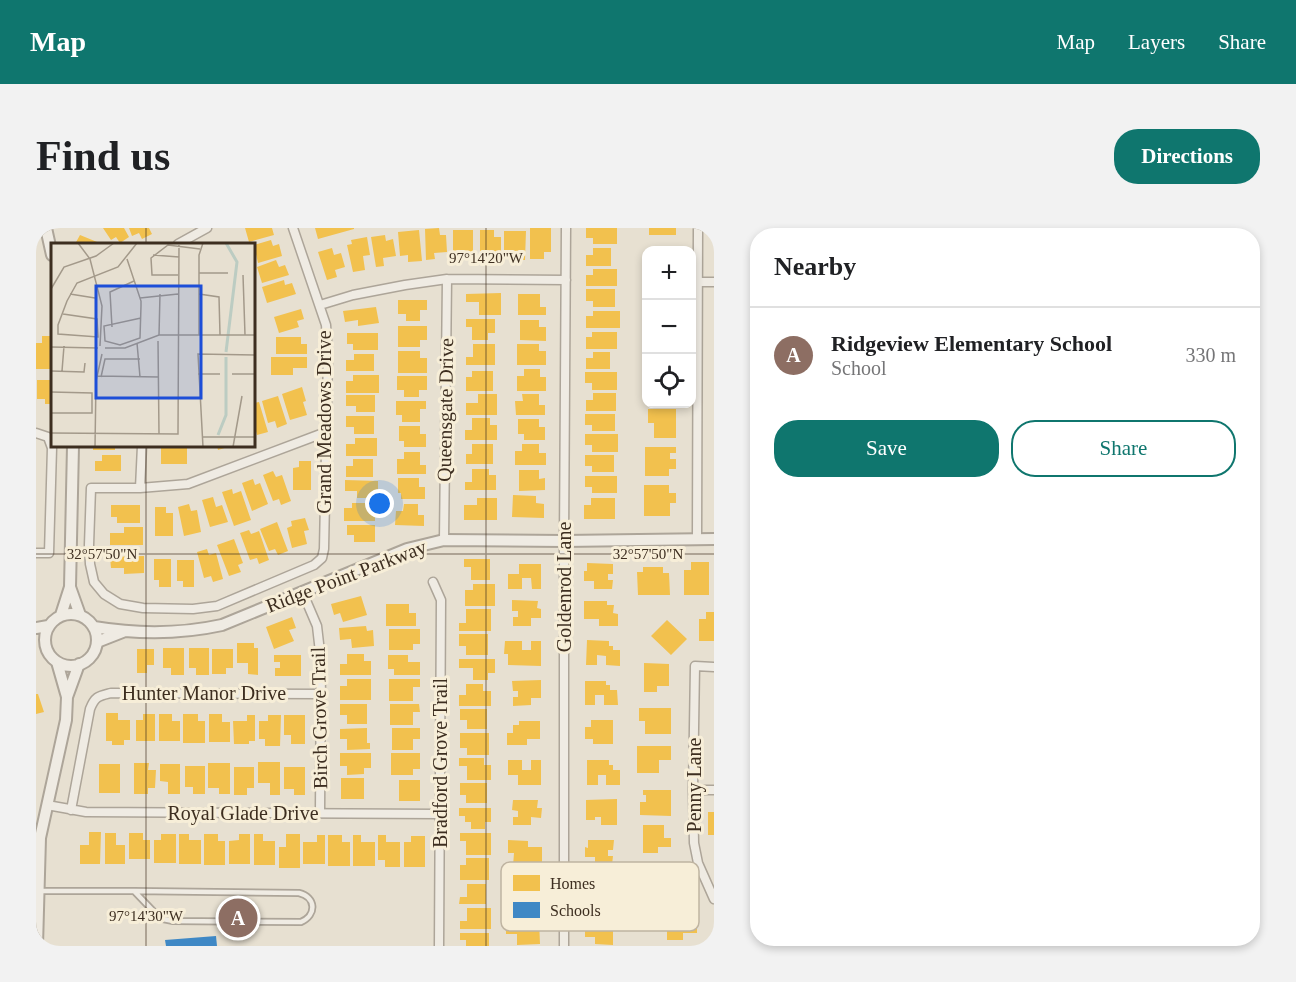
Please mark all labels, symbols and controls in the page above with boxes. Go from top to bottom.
text: Map [30,26,86,57]
text: Map [1057,30,1095,54]
text: Layers [1128,30,1185,54]
text: Share [1218,30,1266,54]
button: Directions [1114,129,1260,184]
text: Find us [36,133,170,179]
inset map [51,243,255,447]
map controls [642,246,696,408]
button: + [642,246,696,300]
text: 97°14'20"W [449,250,524,266]
text: Nearby [774,252,856,281]
button: − [642,300,696,354]
street label: Grand Meadows Drive [313,330,335,514]
text: Ridgeview Elementary School [831,331,1112,356]
street label: Queensgate Drive [433,338,458,482]
text: A [786,344,801,366]
text: 330 m [1185,344,1236,366]
button: locate [642,354,696,408]
text: School [831,357,887,379]
button: Save [774,420,999,477]
button: Share [1011,420,1236,477]
your location [365,489,394,518]
street label: Goldenrod Lane [553,522,575,652]
street label: Ridge Point Parkway [263,535,430,618]
text: 32°57'50"N [67,546,137,562]
text: 32°57'50"N [613,546,683,562]
street label: Birch Grove Trail [307,646,331,789]
street label: Bradford Grove Trail [429,678,451,848]
street label: Hunter Manor Drive [122,682,286,704]
street label: Penny Lane [683,737,706,832]
street label: Royal Glade Drive [167,802,319,825]
legend [501,862,699,931]
text: Homes [550,875,595,892]
pin: A [218,896,258,940]
text: Schools [550,902,601,919]
text: 97°14'30"W [109,908,184,924]

